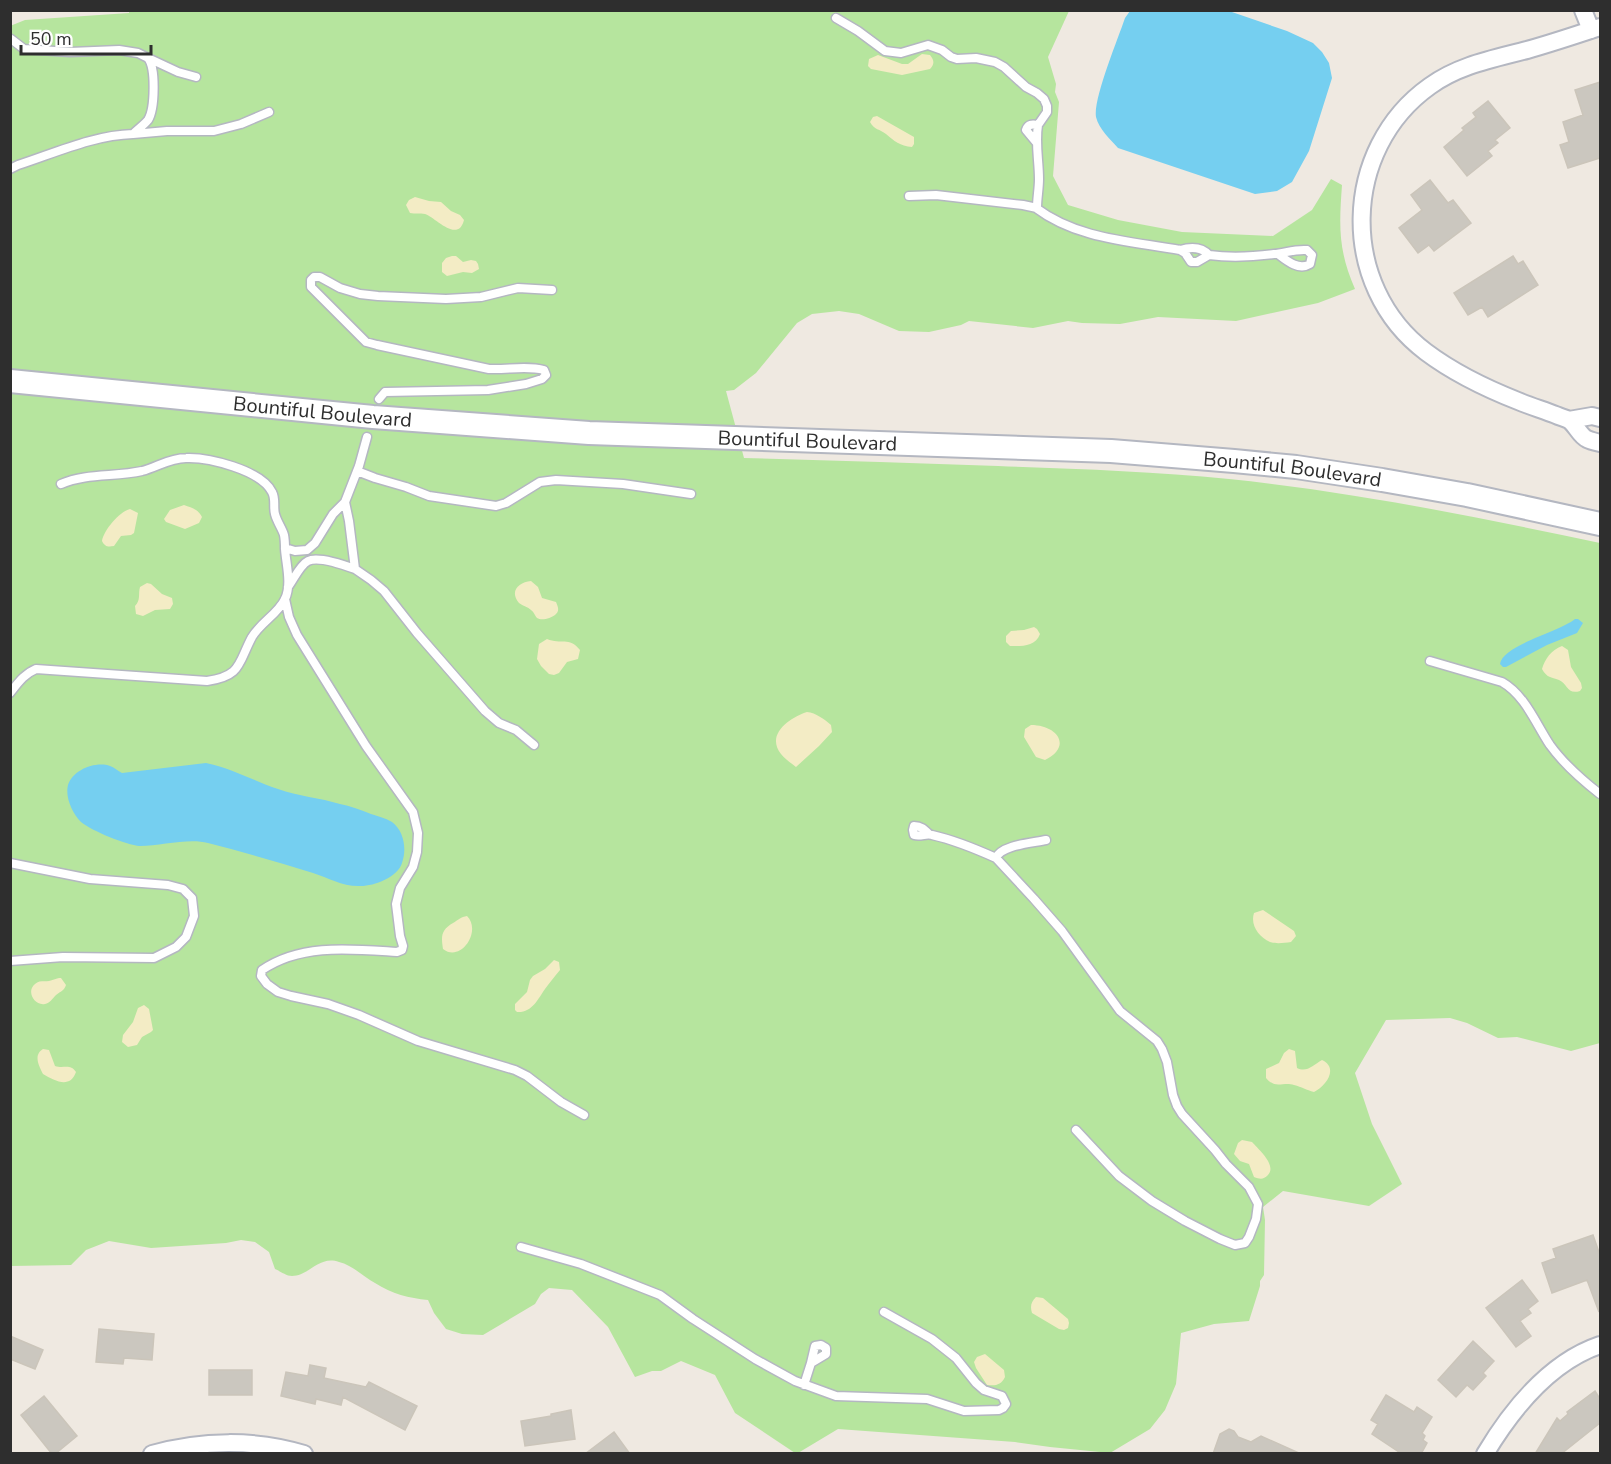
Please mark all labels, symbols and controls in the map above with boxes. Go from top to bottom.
scale bar [21,18,152,56]
text: 50 m [30,27,72,51]
street label: Bountiful Boulevard [232,390,413,434]
street label: Bountiful Boulevard [717,424,898,458]
street label: Bountiful Boulevard [1202,446,1383,494]

